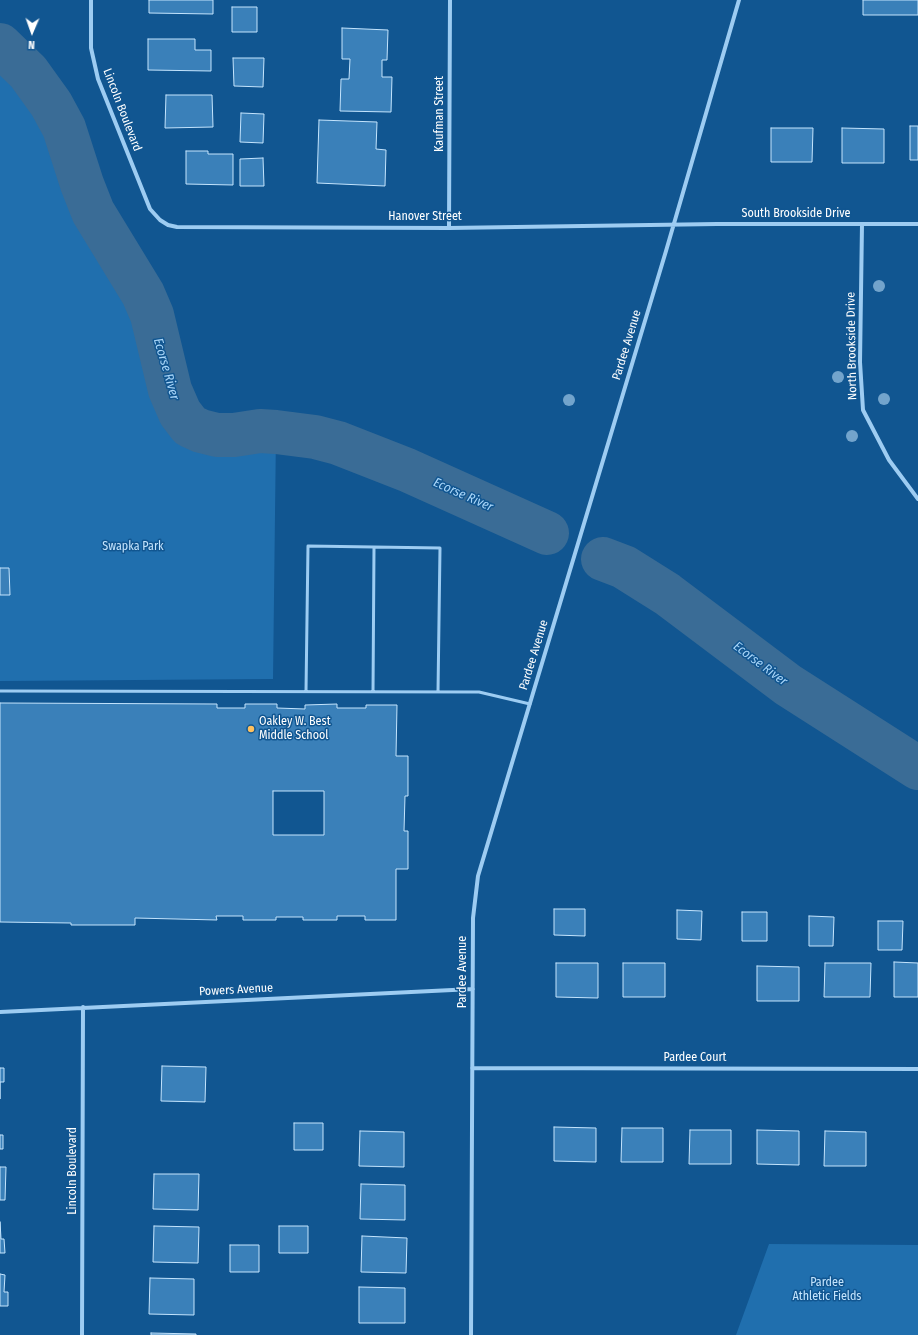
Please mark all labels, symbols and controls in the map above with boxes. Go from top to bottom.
north arrow [12,12,52,52]
text: N [28,38,35,51]
street label: Lincoln Boulevard [100,66,144,154]
street label: Kaufman Street [433,76,447,152]
street label: South Brookside Drive [742,207,850,221]
street label: Hanover Street [388,210,462,224]
street label: North Brookside Drive [844,292,860,400]
street label: Pardee Avenue [610,308,644,382]
water label: Ecorse River [150,336,182,402]
water label: Ecorse River [431,475,495,515]
park label: Swapka Park [102,540,164,554]
street label: Pardee Avenue [517,618,551,692]
water label: Ecorse River [730,639,790,689]
place label: Oakley W. Best Middle School [259,715,331,743]
marker: Oakley W. Best Middle School [246,724,256,734]
street label: Pardee Avenue [456,936,470,1008]
street label: Powers Avenue [199,981,273,999]
street label: Pardee Court [663,1051,727,1065]
street label: Lincoln Boulevard [66,1127,80,1215]
park label: Pardee Athletic Fields [793,1276,861,1304]

